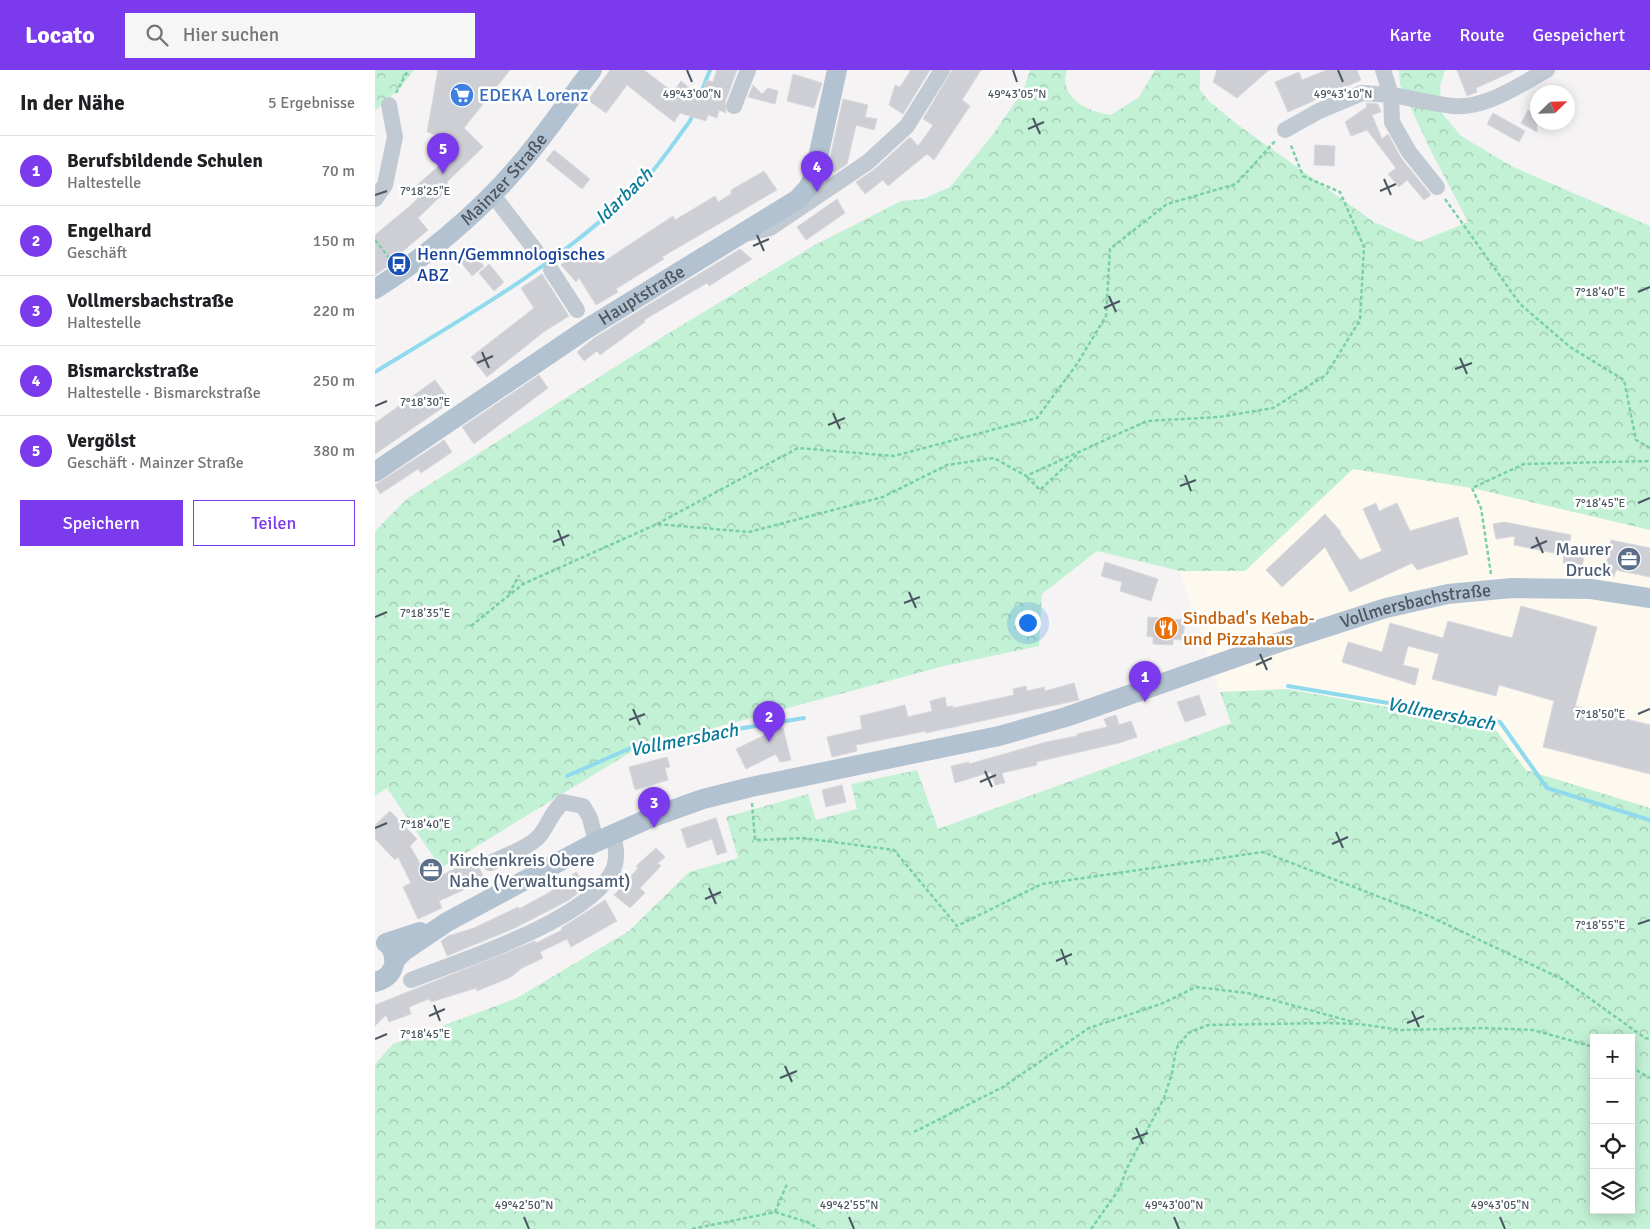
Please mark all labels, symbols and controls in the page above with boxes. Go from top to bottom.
search box [125,13,475,58]
text: Locato [25,20,95,50]
icon: search [143,21,171,49]
text: Hier suchen [183,23,279,47]
text: Karte [1390,24,1432,46]
text: Route [1460,24,1505,46]
text: Gespeichert [1533,24,1625,46]
supermarket icon: EDEKA Lorenz [449,82,475,108]
place label: EDEKA Lorenz [479,84,588,106]
north arrow [1530,85,1575,130]
text: 49°43'00"N [663,87,721,102]
text: 49°43'05"N [988,87,1046,102]
text: 49°43'10"N [1314,87,1372,102]
text: In der Nähe [20,90,125,116]
text: 5 Ergebnisse [268,93,355,113]
street label: Mainzer Straße [456,129,552,230]
pin: 5 [427,133,459,174]
text: Berufsbildende Schulen [67,149,263,173]
pin: 4 [801,151,833,192]
text: 1 [32,161,40,181]
text: 70 m [321,161,355,181]
water label: Idarbach [590,162,658,229]
text: Haltestelle [67,173,141,193]
text: 7°18'25"E [400,184,451,199]
text: Engelhard [67,219,151,243]
text: 2 [32,231,40,251]
text: 150 m [313,231,355,251]
text: Geschäft [67,243,127,263]
place label: Henn/Gemmnologisches ABZ [417,243,605,286]
bus stop icon: Henn/Gemmnologisches ABZ [386,251,412,277]
street label: Hauptstraße [594,260,689,330]
text: 7°18'40"E [1575,285,1626,300]
text: Vollmersbachstraße [67,289,234,313]
text: 3 [32,301,40,321]
text: 220 m [313,301,355,321]
text: Haltestelle [67,313,141,333]
text: Bismarckstraße [67,359,199,383]
text: 4 [32,371,40,391]
text: 250 m [313,371,355,391]
text: Haltestelle · Bismarckstraße [67,383,261,403]
text: 7°18'30"E [400,395,451,410]
text: Vergölst [67,429,136,453]
text: 5 [32,441,40,461]
text: 380 m [313,441,355,461]
text: Geschäft · Mainzer Straße [67,453,244,473]
text: 7°18'45"E [1575,496,1626,511]
button: Speichern [20,500,183,546]
button: Teilen [193,500,355,546]
place label: Maurer Druck [1556,538,1611,581]
office icon: Maurer Druck [1616,546,1642,572]
street label: Vollmersbachstraße [1337,579,1492,633]
text: 7°18'35"E [400,606,451,621]
place label: Sindbad's Kebab- und Pizzahaus [1183,607,1315,650]
your location [1015,610,1041,636]
restaurant icon: Sindbad's Kebab- und Pizzahaus [1153,615,1179,641]
pin: 1 [1129,661,1161,702]
water label: Vollmersbach [1385,692,1498,736]
pin: 2 [753,701,785,742]
text: 7°18'50"E [1575,707,1626,722]
water label: Vollmersbach [628,718,741,762]
pin: 3 [638,787,670,828]
text: 7°18'40"E [400,817,451,832]
place label: Kirchenkreis Obere Nahe (Verwaltungsamt) [449,849,631,892]
office icon: Kirchenkreis Obere Nahe (Verwaltungsamt) [418,857,444,883]
text: 7°18'55"E [1575,918,1626,933]
text: 7°18'45"E [400,1027,451,1042]
map controls [1590,1034,1635,1214]
button: + [1590,1034,1635,1079]
button: − [1590,1079,1635,1124]
button: locate [1590,1124,1635,1169]
button: layers [1590,1169,1635,1214]
text: 49°42'50"N [495,1198,553,1213]
text: 49°42'55"N [820,1198,878,1213]
text: 49°43'00"N [1145,1198,1203,1213]
text: 49°43'05"N [1471,1198,1529,1213]

